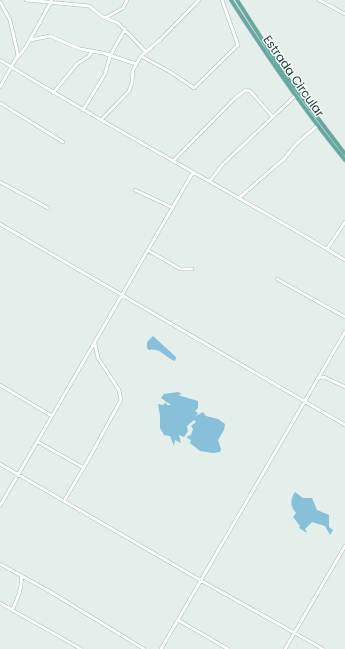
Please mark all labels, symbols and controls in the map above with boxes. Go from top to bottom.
street label: Estrada Circular [260,32,329,121]

